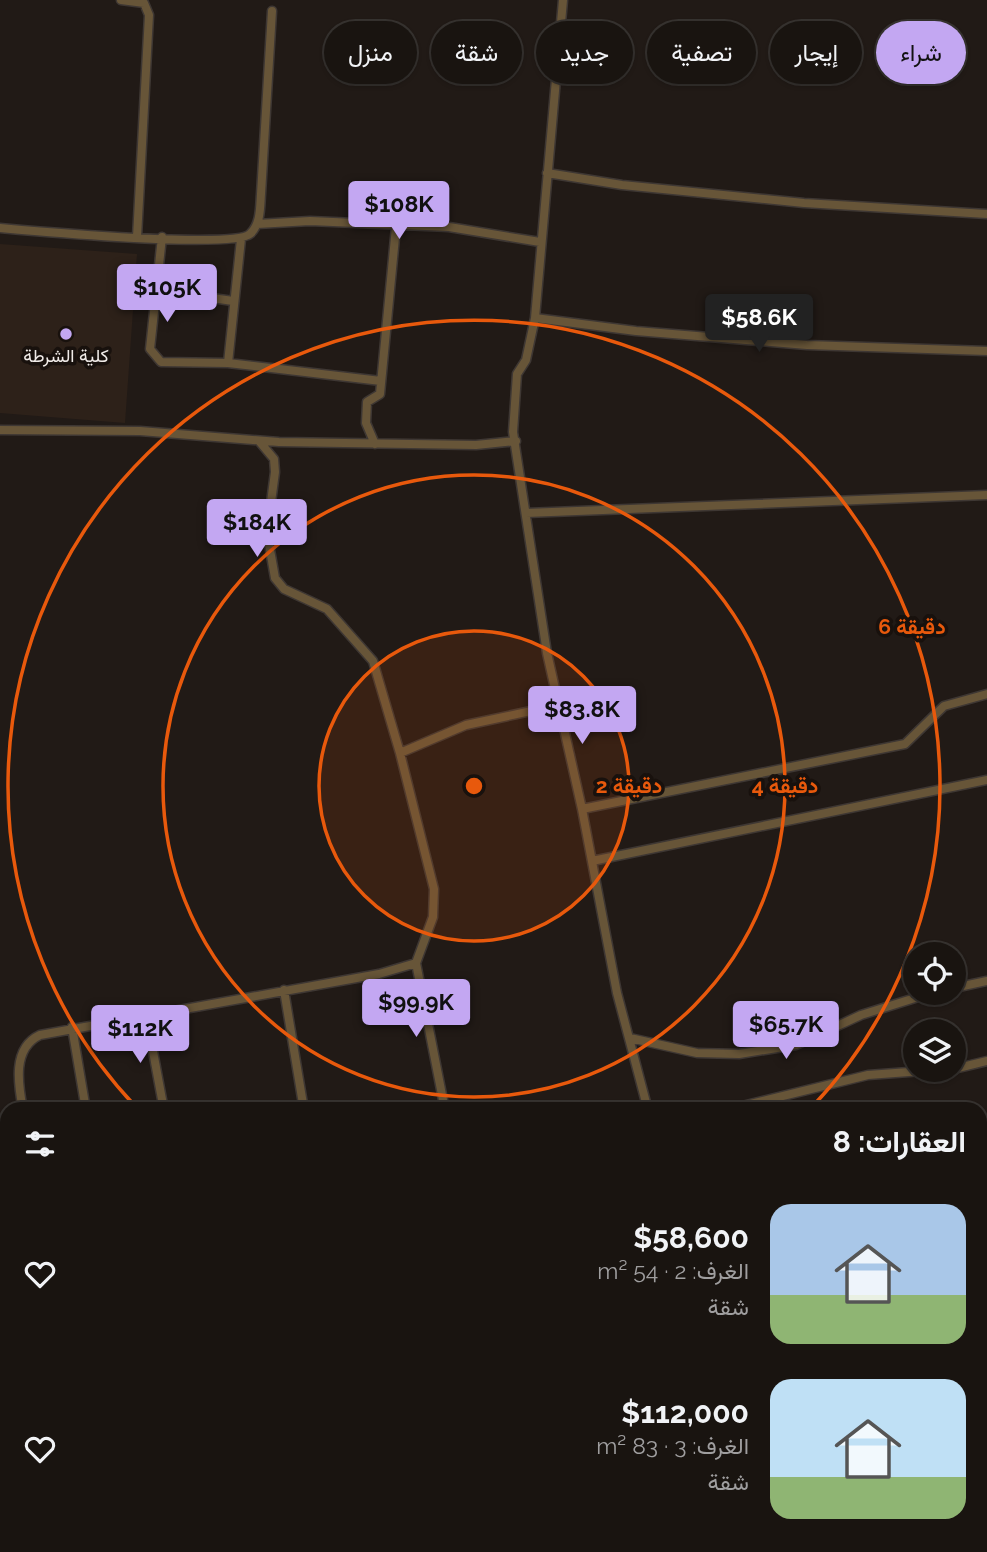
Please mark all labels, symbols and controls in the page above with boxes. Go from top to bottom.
chip: منزل [324,21,417,84]
chip: شقة [431,21,522,84]
chip: جديد [536,21,633,84]
chip: تصفية [647,21,756,84]
chip: إيجار [770,21,862,84]
chip: شراء [876,21,966,84]
pin: $108K [350,182,448,241]
text: $108K [364,190,434,217]
pin: $105K [118,264,216,324]
text: $105K [133,273,201,300]
pin: $58.6K [702,294,816,354]
text: $58.6K [721,303,797,330]
marker: كلية الشرطة [58,326,74,342]
place label: كلية الشرطة [23,345,109,367]
pin: $184K [208,500,306,559]
text: $184K [223,508,291,535]
text: 6 دقيقة [878,614,946,639]
pin: $83.8K [525,686,639,746]
text: $83.8K [544,695,620,722]
text: 2 دقيقة [596,773,662,798]
text: 4 دقيقة [752,773,818,798]
centre of rings [462,774,486,798]
map controls [903,942,966,1082]
button: locate [903,942,966,1005]
pin: $99.9K [359,979,473,1039]
text: $99.9K [378,988,454,1015]
pin: $65.7K [729,1002,843,1061]
pin: $112K [91,1006,189,1065]
text: $65.7K [749,1010,823,1037]
text: $112K [107,1014,173,1041]
button: layers [903,1019,966,1082]
text: العقارات: 8 [833,1124,966,1159]
icon: filters [21,1125,59,1163]
text: $58,600 [633,1220,749,1255]
icon: home [826,1232,910,1316]
icon: heart [21,1255,59,1293]
text: الغرف: 2 · 54 m² [597,1257,749,1284]
text: شقة [707,1293,749,1320]
text: $112,000 [621,1395,749,1430]
icon: home [826,1407,910,1491]
icon: heart [21,1430,59,1468]
text: الغرف: 3 · 83 m² [596,1432,749,1459]
text: شقة [707,1468,749,1495]

